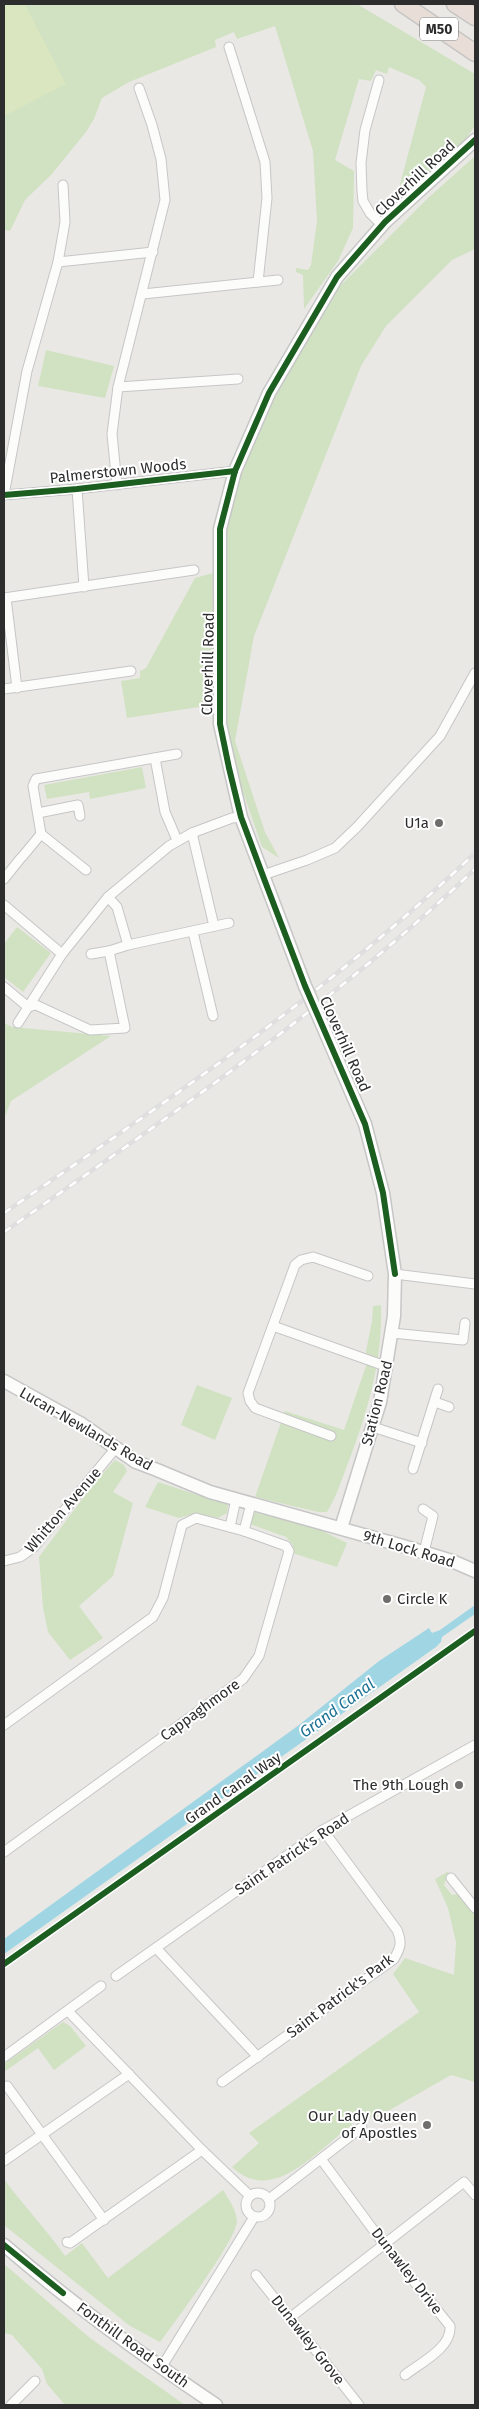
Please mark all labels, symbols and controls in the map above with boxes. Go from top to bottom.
road number: M50 [420,18,458,40]
street label: Cloverhill Road [371,136,459,220]
street label: Palmerstown Woods [49,455,187,487]
street label: Cloverhill Road [198,612,218,716]
place label: U1a [404,814,429,832]
marker: U1a [433,817,445,829]
street label: Cloverhill Road [316,993,374,1095]
street label: Station Road [358,1358,396,1448]
street label: Lucan-Newlands Road [16,1383,156,1475]
street label: Whitton Avenue [21,1464,105,1556]
street label: 9th Lock Road [361,1526,457,1572]
place label: Circle K [397,1590,448,1608]
marker: Circle K [381,1593,393,1605]
water label: Grand Canal [296,1674,378,1742]
street label: Cappaghmore [157,1675,243,1745]
street label: Grand Canal Way [181,1748,285,1828]
place label: The 9th Lough [353,1776,449,1794]
marker: The 9th Lough [453,1779,465,1791]
street label: Saint Patrick's Road [232,1809,352,1899]
street label: Saint Patrick's Park [283,1950,397,2042]
place label: Our Lady Queen of Apostles [308,2107,417,2142]
marker: Our Lady Queen of Apostles [421,2119,433,2131]
street label: Dunawley Drive [368,2224,446,2318]
street label: Dunawley Grove [267,2292,349,2388]
street label: Fonthill Road South [73,2298,193,2392]

